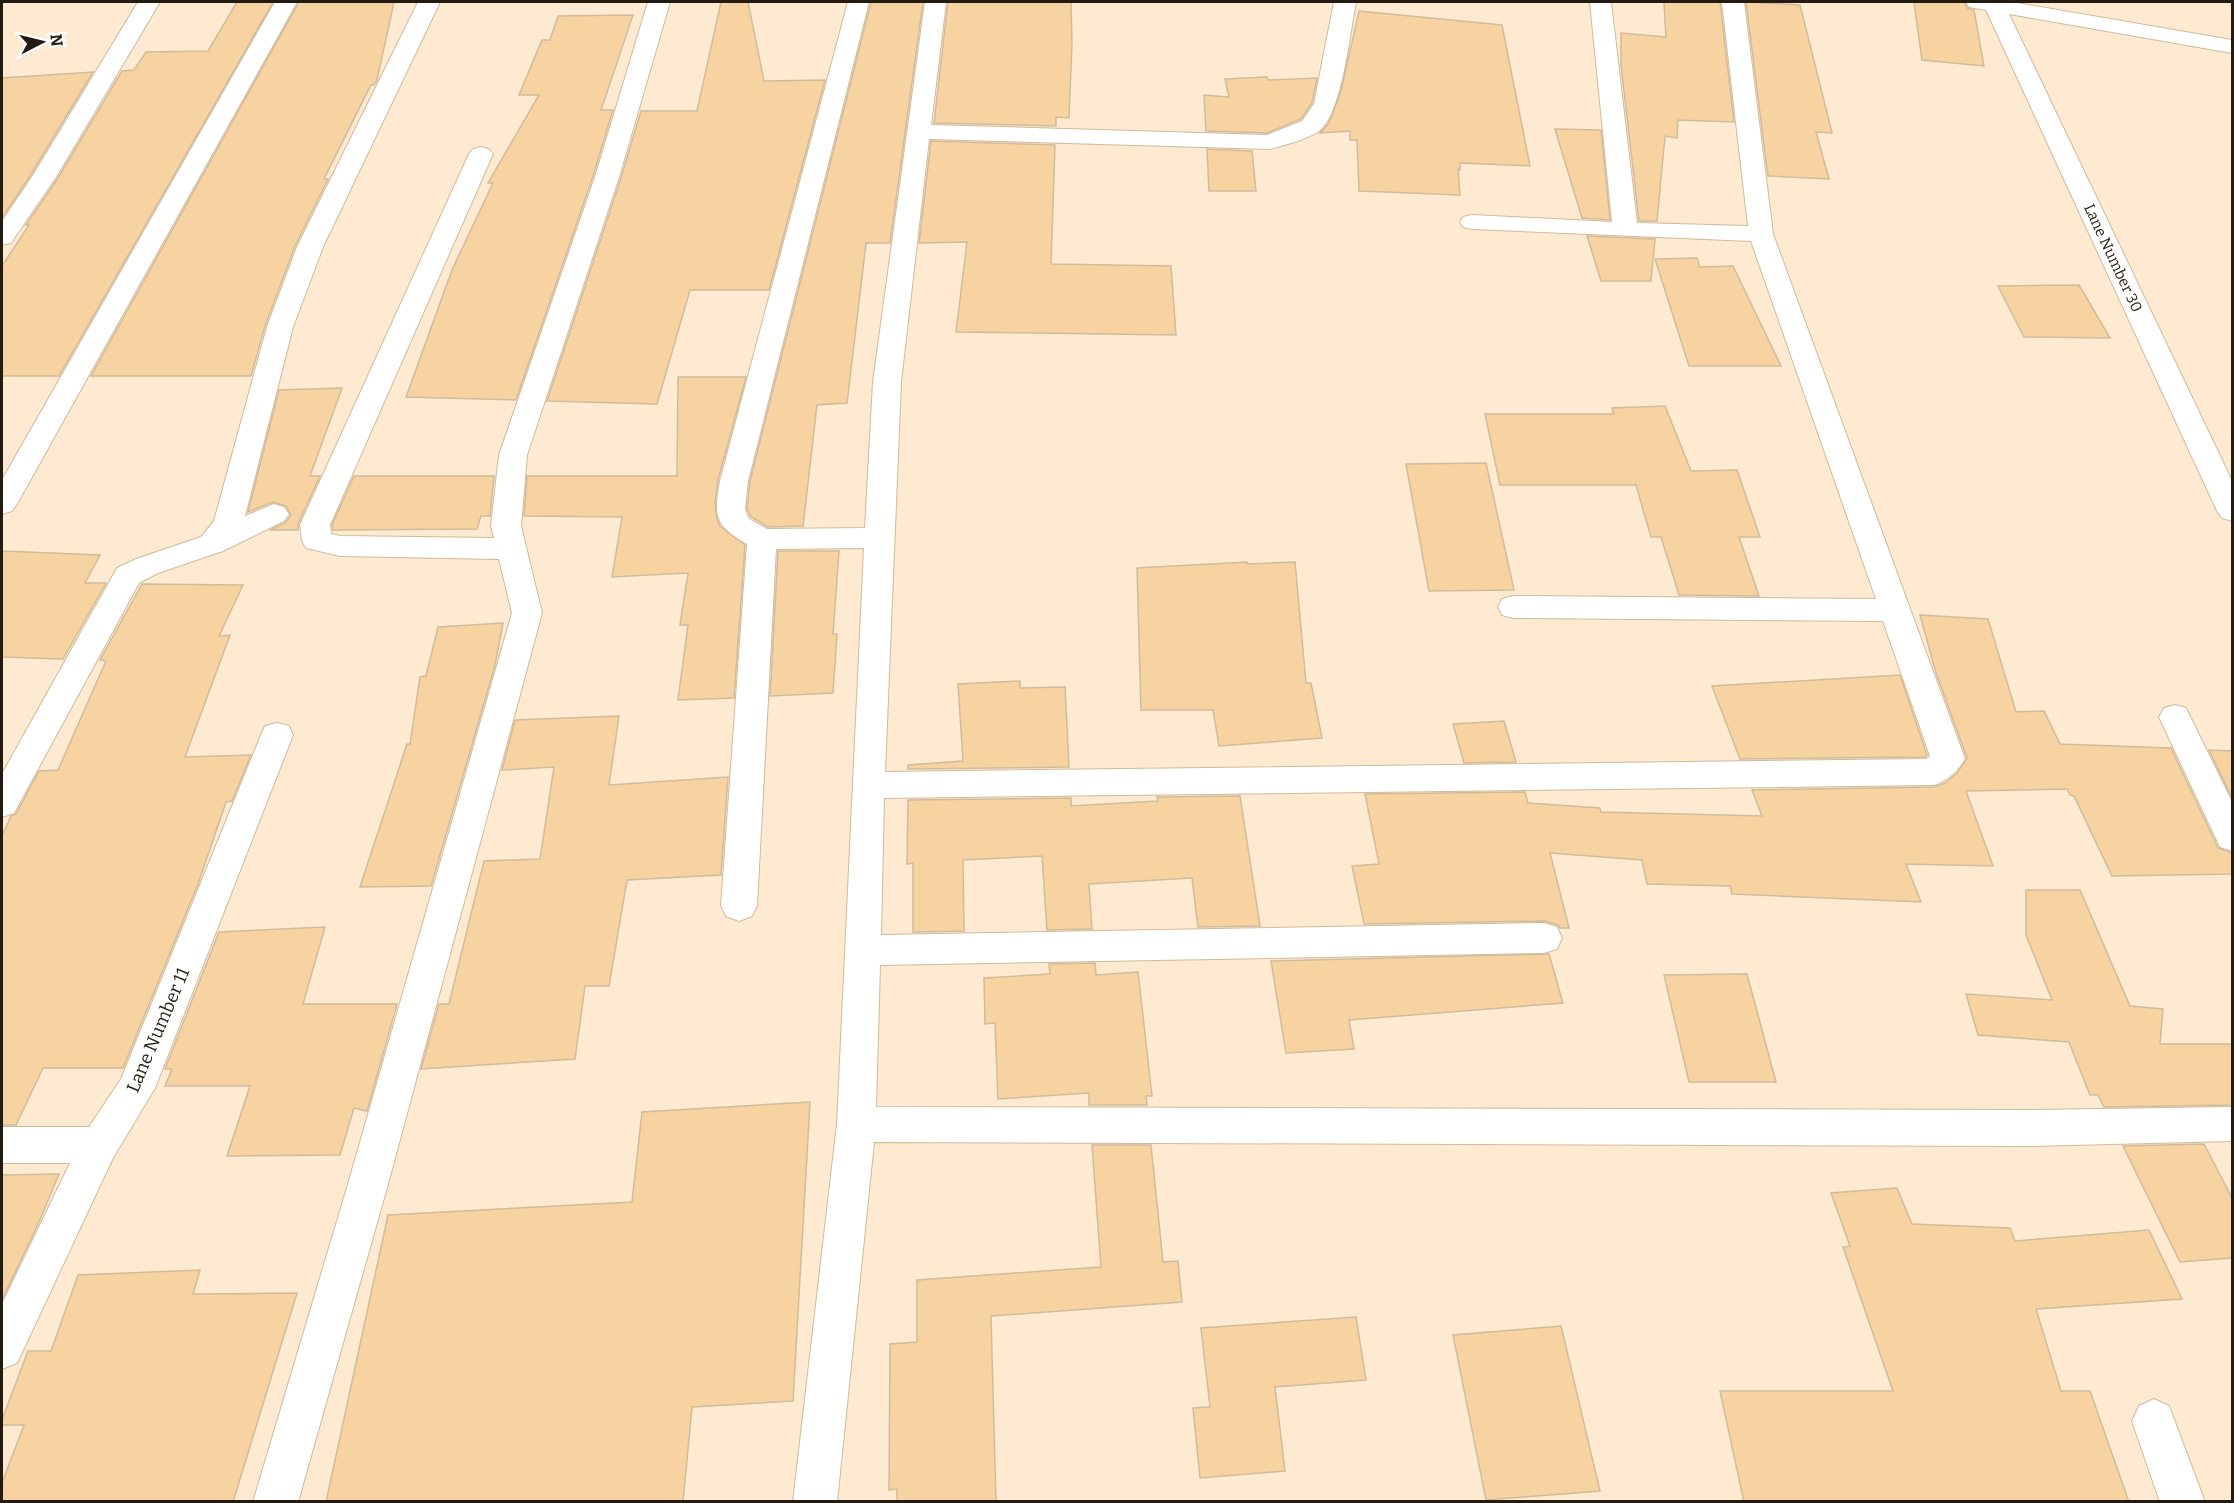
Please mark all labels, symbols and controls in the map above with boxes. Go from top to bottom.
north arrow [12,12,72,72]
text: N [46,33,67,48]
street label: Lane Number 30 [2080,201,2146,315]
street label: Lane Number 11 [122,964,194,1096]

